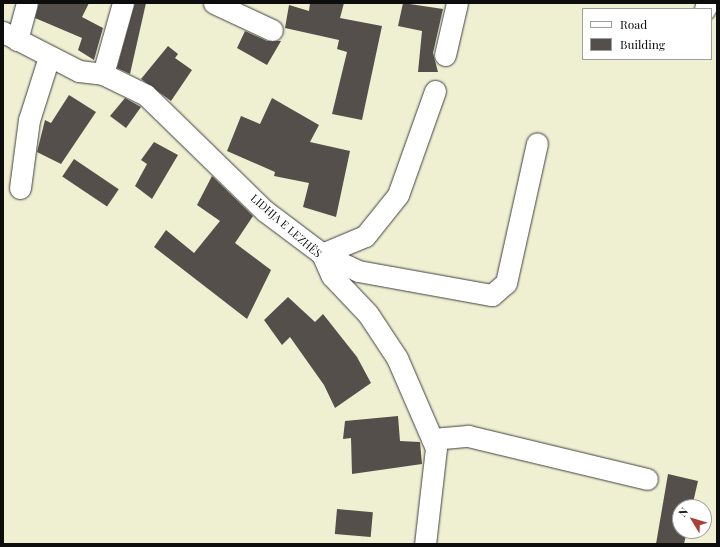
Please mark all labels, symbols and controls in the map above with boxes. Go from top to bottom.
legend [582,8,712,60]
text: Road [620,16,647,32]
text: Building [620,36,665,52]
street label: LIDHJA E LEZHËS [248,192,324,260]
north arrow [672,499,712,539]
text: N [675,504,691,520]

